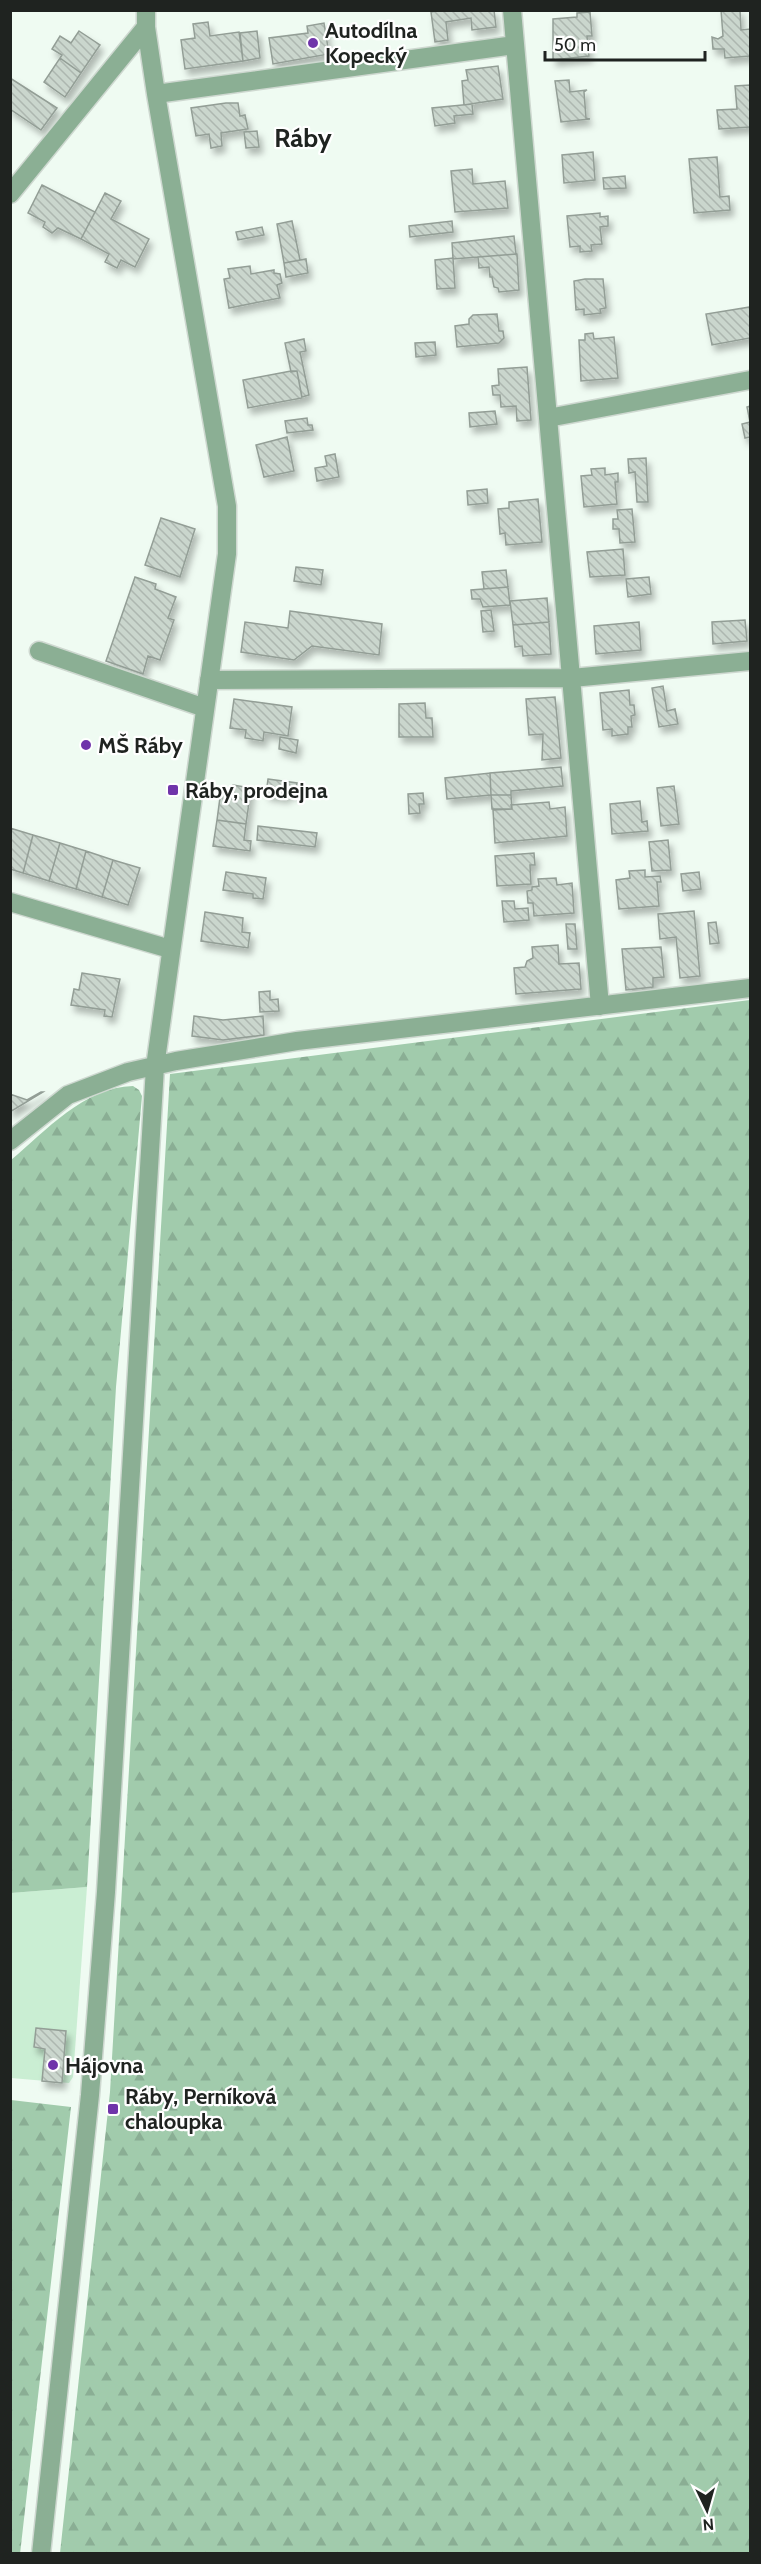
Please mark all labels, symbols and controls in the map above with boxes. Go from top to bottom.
place label: Autodílna Kopecký [325,17,417,69]
scale bar [545,24,706,62]
text: 50 m [554,34,596,56]
marker: Autodílna Kopecký [306,36,320,50]
district label: Ráby [274,122,332,154]
place label: MŠ Ráby [98,732,183,759]
marker: MŠ Ráby [79,738,93,752]
place label: Ráby, prodejna [185,777,328,804]
marker: Ráby, prodejna [166,783,180,797]
place label: Hájovna [65,2052,143,2079]
marker: Hájovna [46,2058,60,2072]
place label: Ráby, Perníková chaloupka [125,2083,276,2135]
marker: Ráby, Perníková chaloupka [106,2102,120,2116]
north arrow [677,2480,737,2540]
text: N [702,2514,715,2534]

